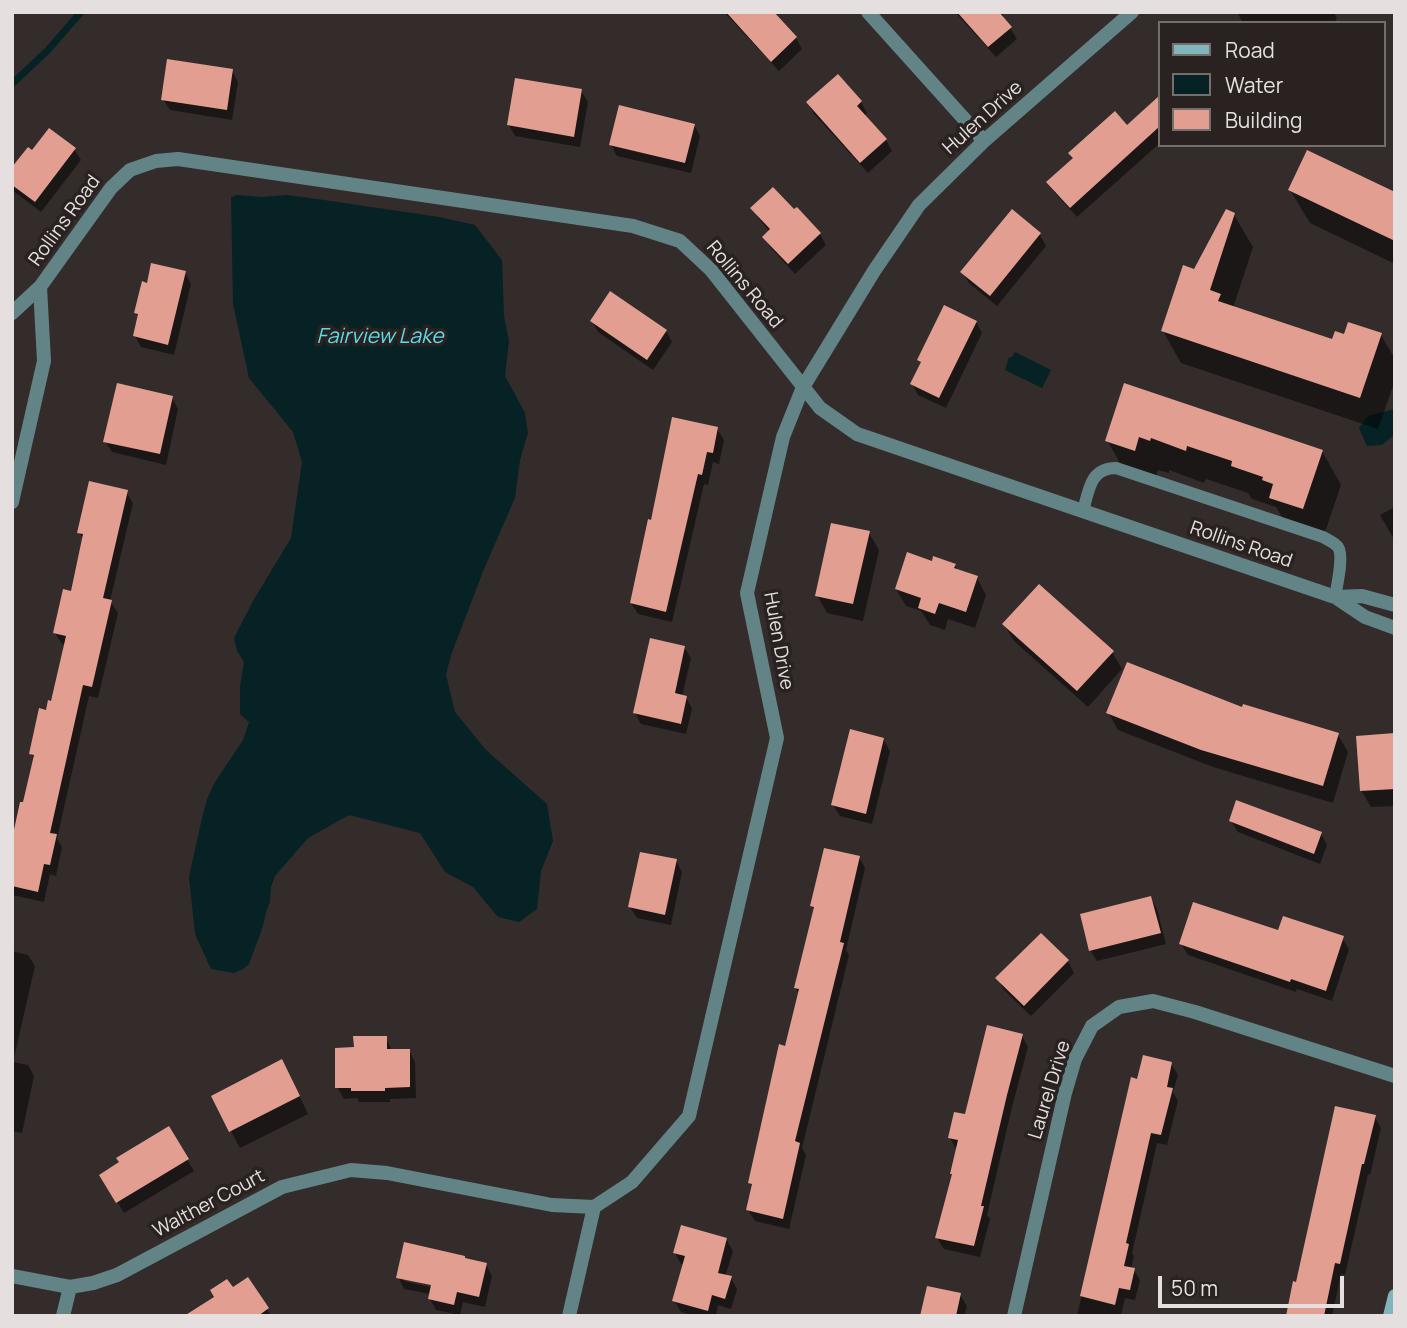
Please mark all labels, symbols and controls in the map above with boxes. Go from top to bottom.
legend [1158,21,1386,147]
text: Road [1225,36,1275,64]
text: Water [1225,71,1283,99]
street label: Hulen Drive [939,76,1027,160]
text: Building [1225,106,1302,134]
street label: Rollins Road [24,171,106,271]
street label: Rollins Road [701,237,787,333]
water label: Fairview Lake [317,324,443,350]
street label: Rollins Road [1187,517,1295,573]
street label: Hulen Drive [758,590,798,692]
street label: Laurel Drive [1024,1038,1076,1142]
street label: Walther Court [149,1165,269,1243]
scale bar [1162,1262,1348,1306]
text: 50 m [1171,1274,1218,1302]

